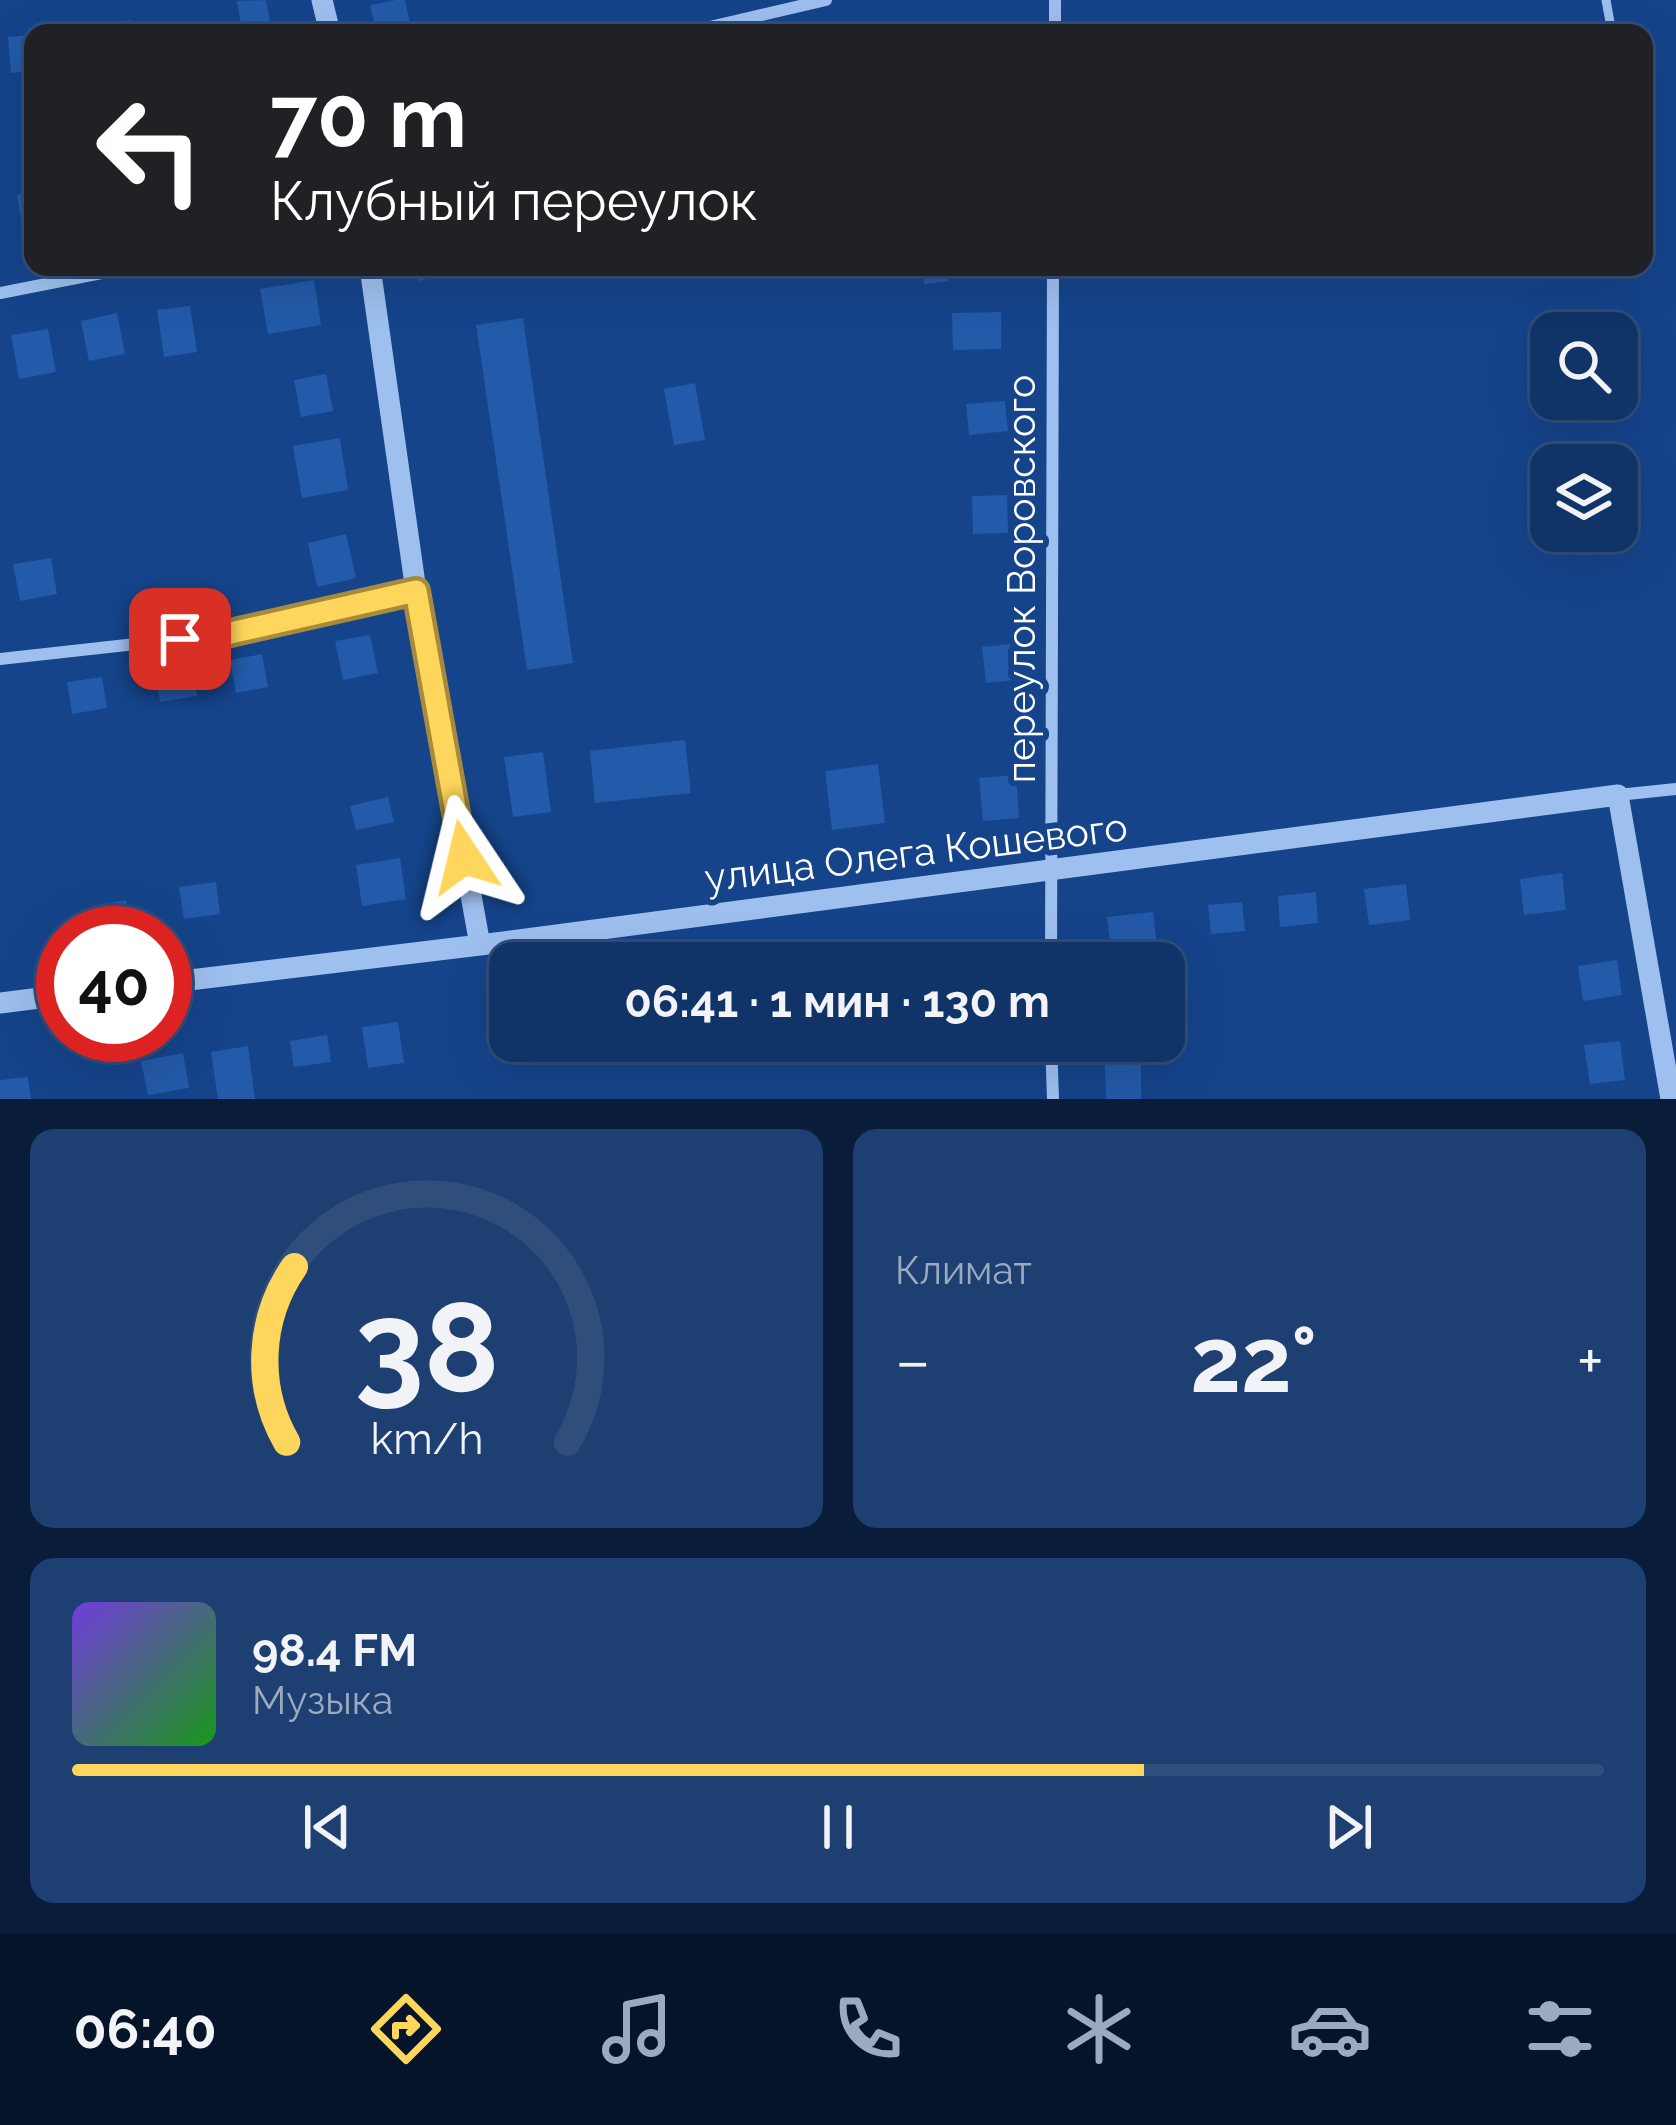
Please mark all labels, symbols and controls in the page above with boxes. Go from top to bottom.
text: 70 m [270,68,467,167]
icon: left [72,72,228,228]
text: Клубный переулок [270,169,758,233]
map controls [1530,312,1638,552]
button: search [1530,312,1638,420]
street label: переулок Воровского [998,375,1044,783]
button: layers [1530,444,1638,552]
pin [129,588,231,690]
icon: arrive [147,606,213,672]
position arrow [401,794,527,920]
street label: улица Олега Кошевого [702,803,1130,901]
speed limit sign: 40 [36,906,192,1062]
text: 06:41 · 1 мин · 130 m [624,975,1050,1028]
text: Климат [895,1247,1032,1293]
text: 38 [354,1274,499,1420]
text: 22° [1190,1307,1317,1413]
text: − [895,1322,931,1399]
text: + [1577,1322,1604,1399]
text: km/h [370,1413,483,1463]
text: 98.4 FM [252,1624,417,1677]
text: Музыка [252,1677,393,1723]
icon: previous [294,1794,360,1860]
icon: pause [805,1794,871,1860]
icon: next [1316,1794,1382,1860]
icon: directions [364,1987,448,2071]
icon: music [595,1987,679,2071]
icon: phone [826,1987,910,2071]
icon: climate [1057,1987,1141,2071]
icon: car [1288,1987,1372,2071]
icon: filters [1518,1987,1602,2071]
text: 06:40 [73,1997,217,2061]

